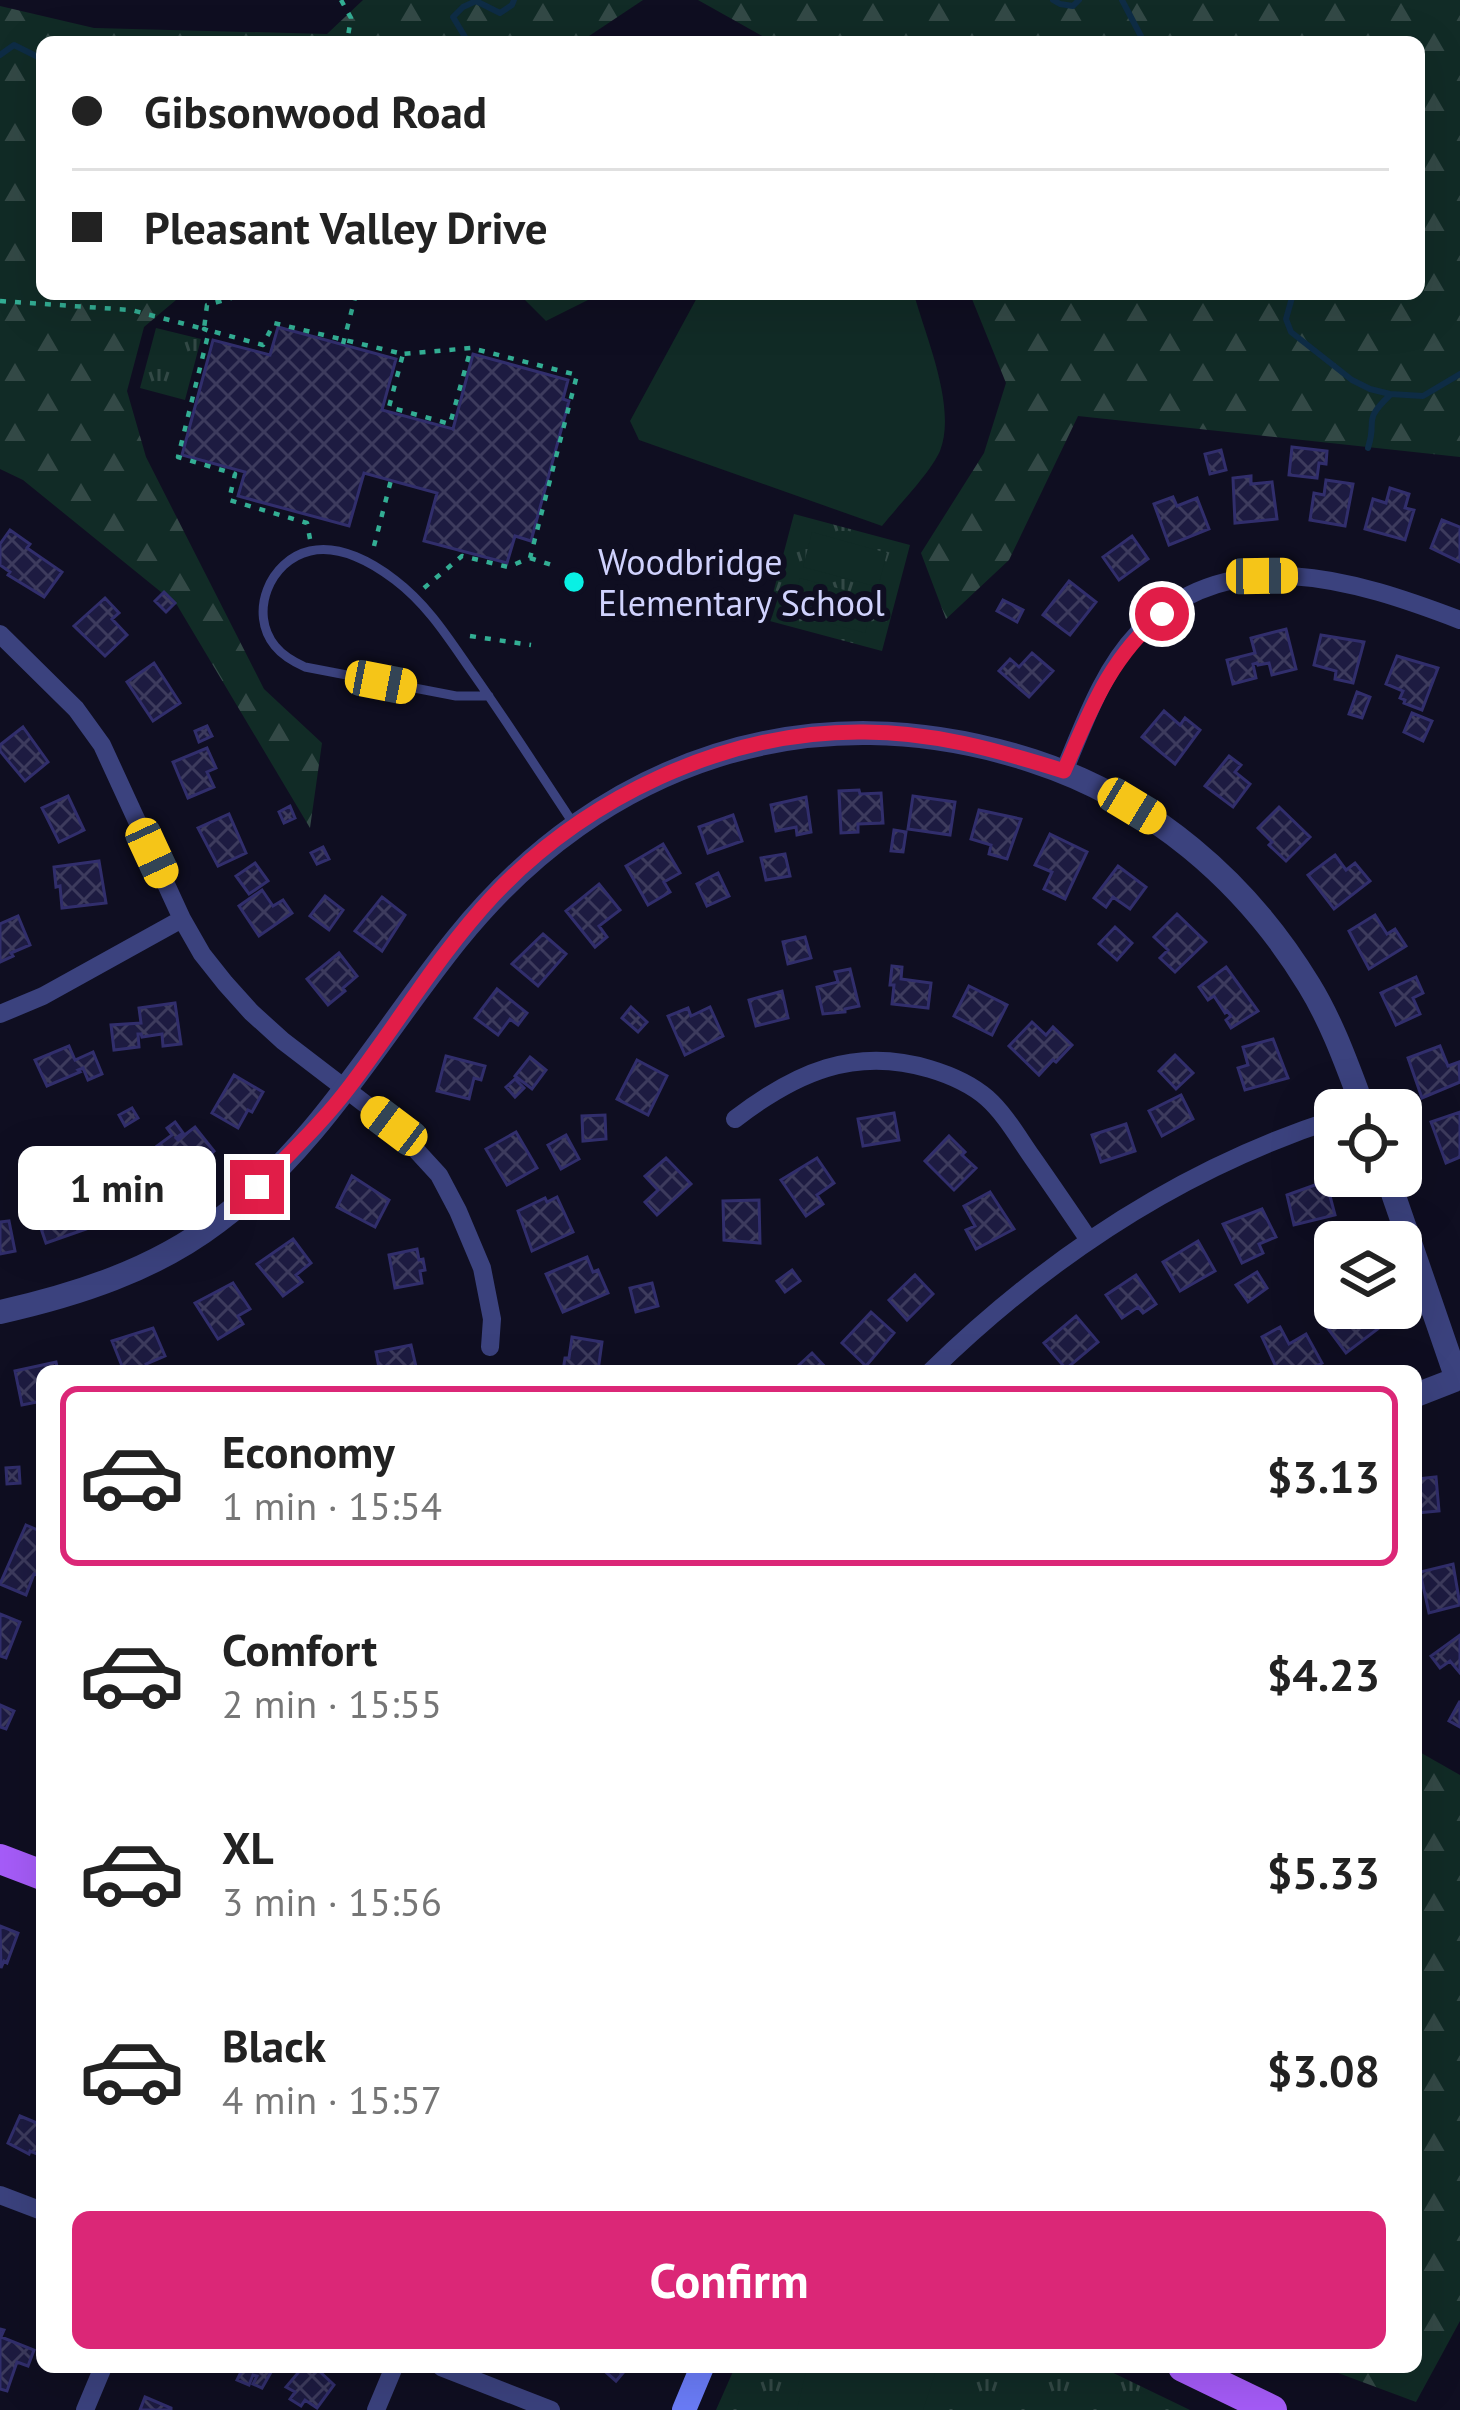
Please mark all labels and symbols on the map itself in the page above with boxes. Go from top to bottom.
place label: Woodbridge Elementary School [598,538,885,626]
car [1226,557,1298,595]
marker: Woodbridge Elementary School [561,569,587,595]
route start [1135,587,1189,641]
car [342,657,420,707]
car [1092,772,1172,840]
car [120,813,184,893]
car [354,1090,434,1162]
callout: 1 min [17,1145,215,1229]
route end [230,1160,284,1214]

